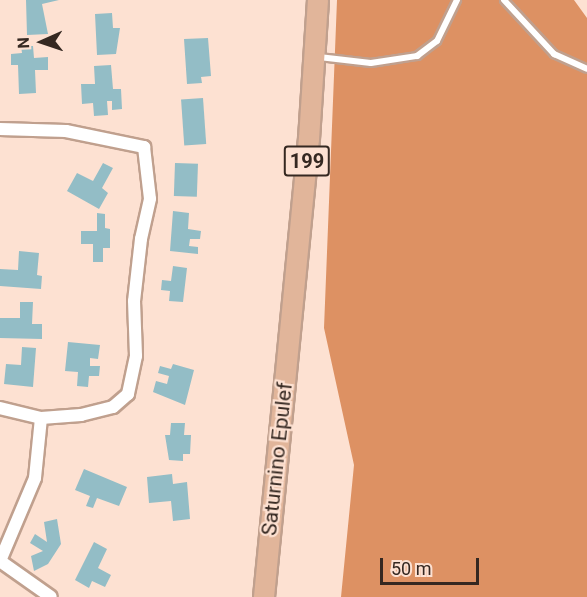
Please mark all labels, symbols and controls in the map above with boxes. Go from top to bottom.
north arrow [12,12,72,72]
text: N [14,37,33,49]
road number: 199 [283,144,331,178]
street label: Saturnino Epulef [256,381,298,537]
scale bar [383,546,482,584]
text: 50 m [391,558,431,579]

